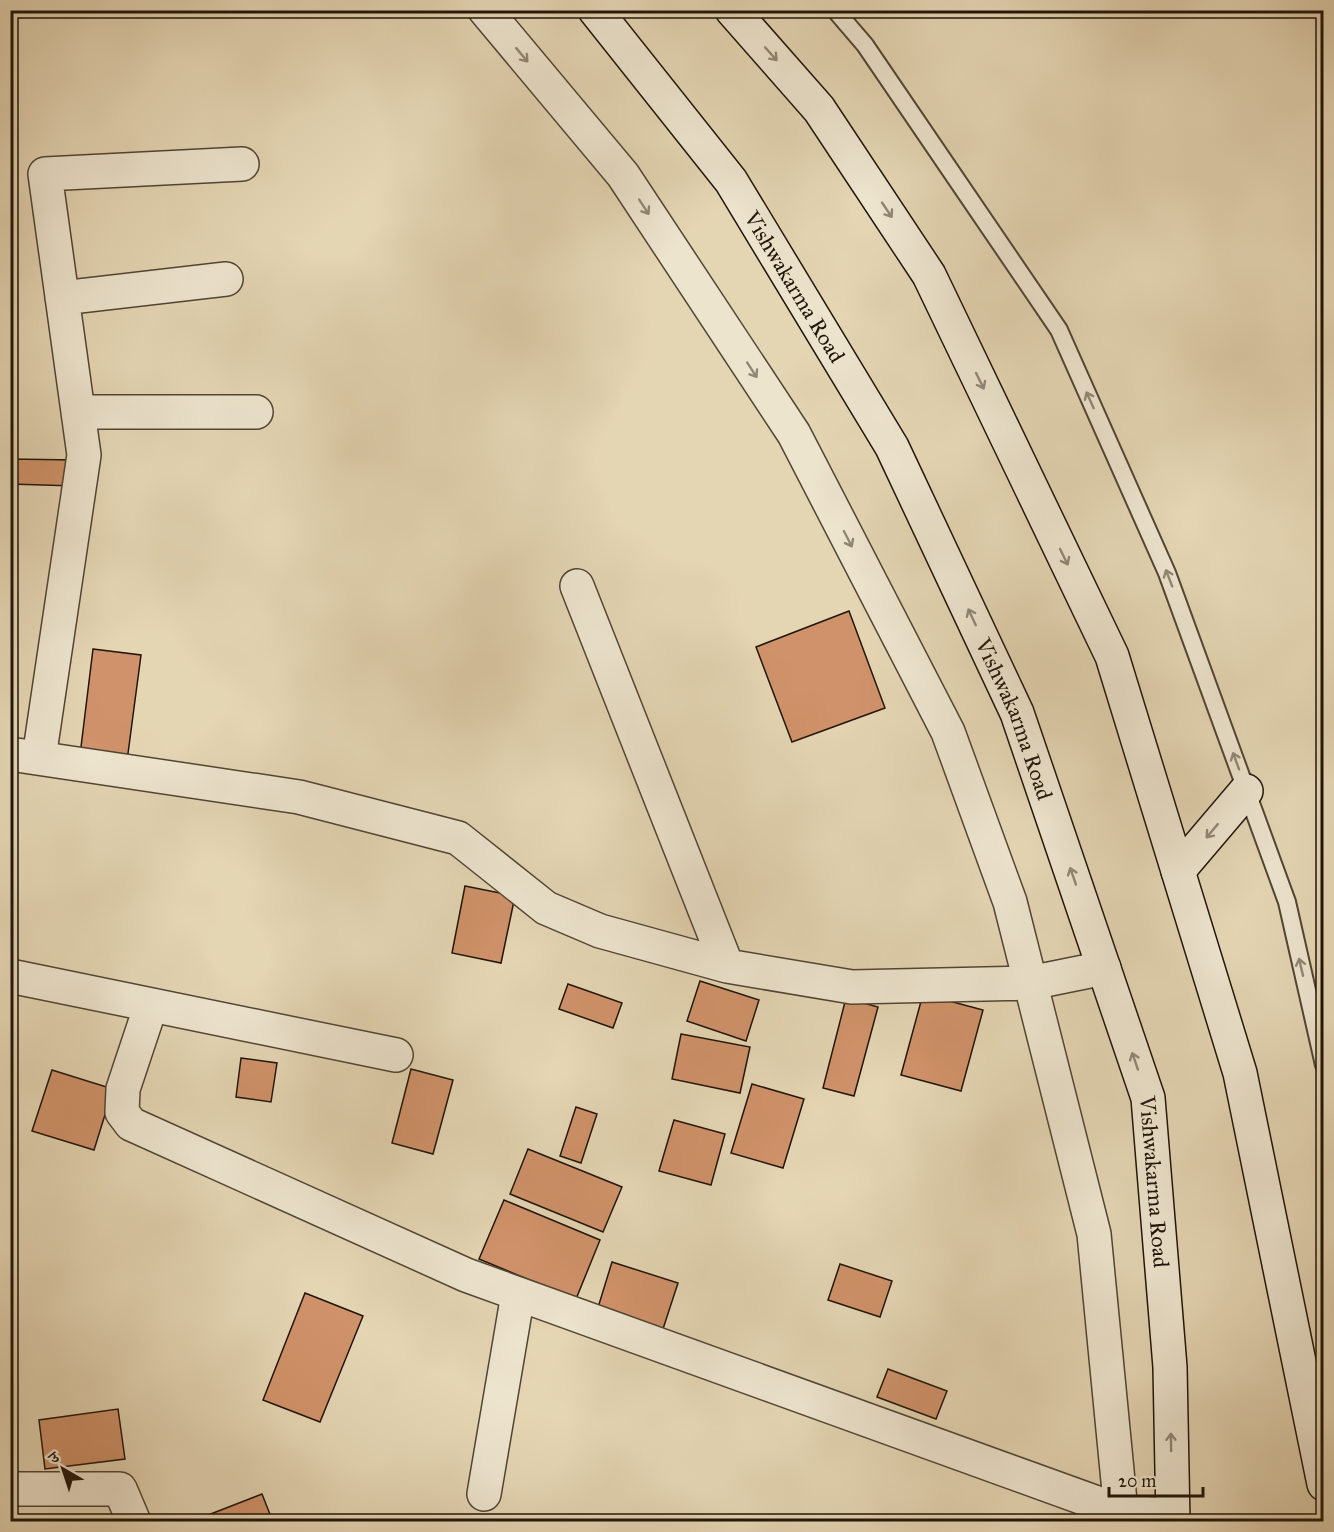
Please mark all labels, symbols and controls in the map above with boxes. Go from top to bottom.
one-way arrow [764,46,778,61]
one-way arrow [516,47,529,63]
one-way arrow [638,198,650,215]
one-way arrow [880,202,893,219]
street label: Vishwakarma Road [738,205,851,368]
one-way arrow [746,361,758,378]
one-way arrow [975,372,987,390]
one-way arrow [1084,391,1095,409]
one-way arrow [843,530,855,548]
one-way arrow [1059,547,1071,565]
one-way arrow [1163,569,1174,588]
one-way arrow [966,608,977,626]
street label: Vishwakarma Road [969,633,1059,803]
one-way arrow [1229,752,1240,771]
one-way arrow [1205,823,1219,838]
one-way arrow [1066,867,1077,886]
one-way arrow [1295,957,1307,976]
one-way arrow [1129,1052,1140,1071]
street label: Vishwakarma Road [1134,1094,1175,1269]
one-way arrow [1165,1433,1177,1453]
north arrow [33,1439,93,1499]
text: उ [44,1447,64,1468]
scale bar [1109,1460,1204,1498]
text: 20 m [1118,1470,1156,1492]

